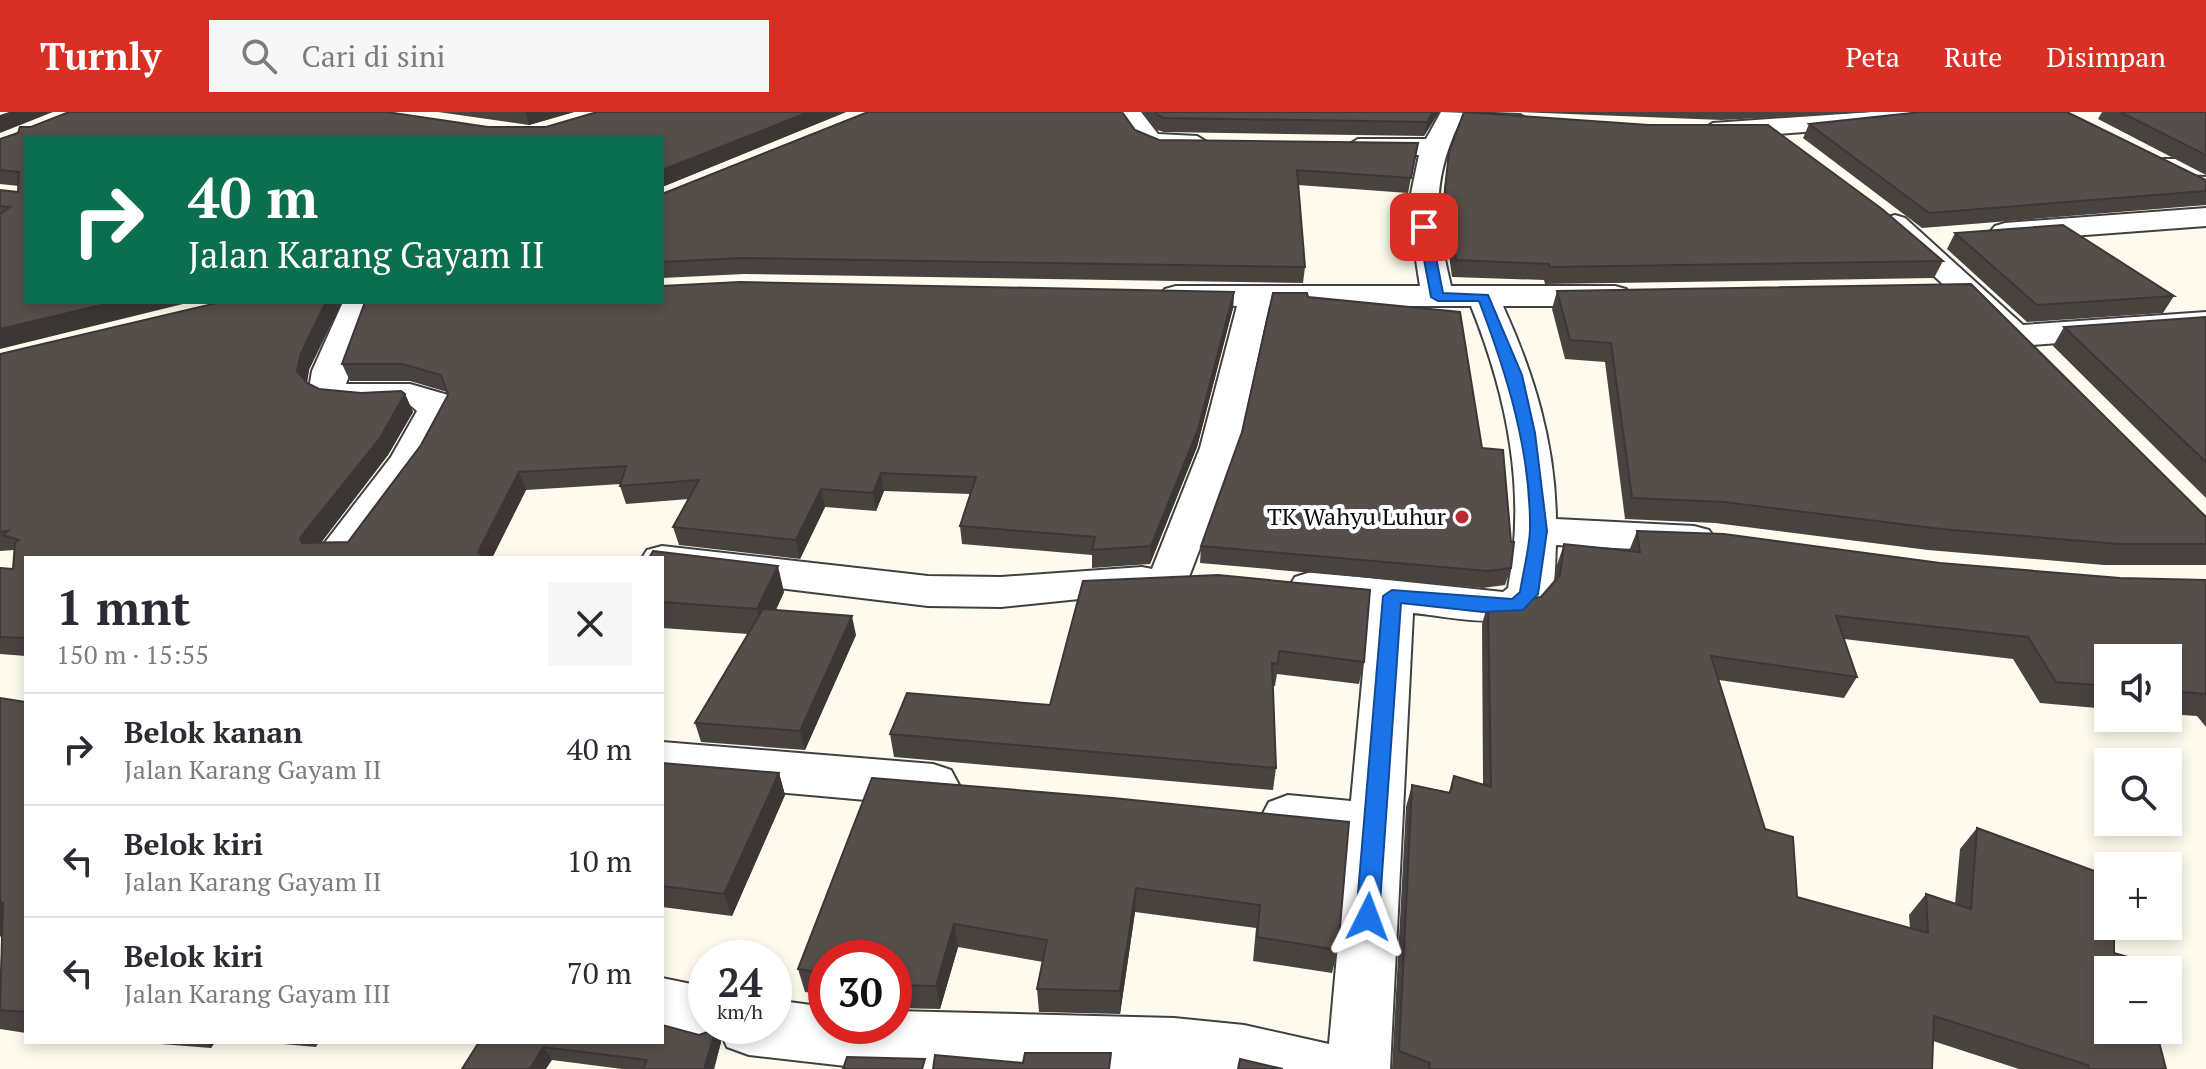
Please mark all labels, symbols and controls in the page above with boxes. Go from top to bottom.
search box [209,20,769,92]
text: Turnly [40,31,161,81]
icon: search [237,34,281,78]
text: Cari di sini [301,36,446,76]
text: Peta [1846,38,1900,75]
text: Rute [1944,38,2002,75]
text: Disimpan [2046,38,2166,75]
text: 40 m [188,160,318,234]
icon: right [56,168,160,272]
pin [1390,193,1458,261]
icon: arrive [1402,205,1446,249]
text: Jalan Karang Gayam II [188,231,545,278]
place label: TK Wahyu Luhur [1267,500,1447,532]
marker: TK Wahyu Luhur [1453,508,1471,526]
text: 1 mnt [56,575,191,639]
button: close [548,582,632,666]
text: 150 m · 15:55 [56,637,209,671]
map controls [2094,644,2182,1044]
button: sound [2094,644,2182,732]
text: Belok kanan [124,712,303,752]
icon: right [56,727,100,771]
text: 40 m [567,729,632,769]
button: search [2094,748,2182,836]
text: Jalan Karang Gayam II [124,752,382,786]
text: Belok kiri [124,824,263,864]
icon: left [56,839,100,883]
text: 10 m [567,841,632,881]
button: + [2094,852,2182,940]
text: Jalan Karang Gayam II [124,864,382,898]
position arrow [1326,875,1410,959]
text: Belok kiri [124,936,263,976]
speed limit sign: 30 [808,940,912,1044]
icon: left [56,951,100,995]
text: 70 m [567,953,632,993]
text: 24 [717,955,763,1008]
button: − [2094,956,2182,1044]
text: Jalan Karang Gayam III [124,976,391,1010]
text: km/h [717,998,763,1025]

